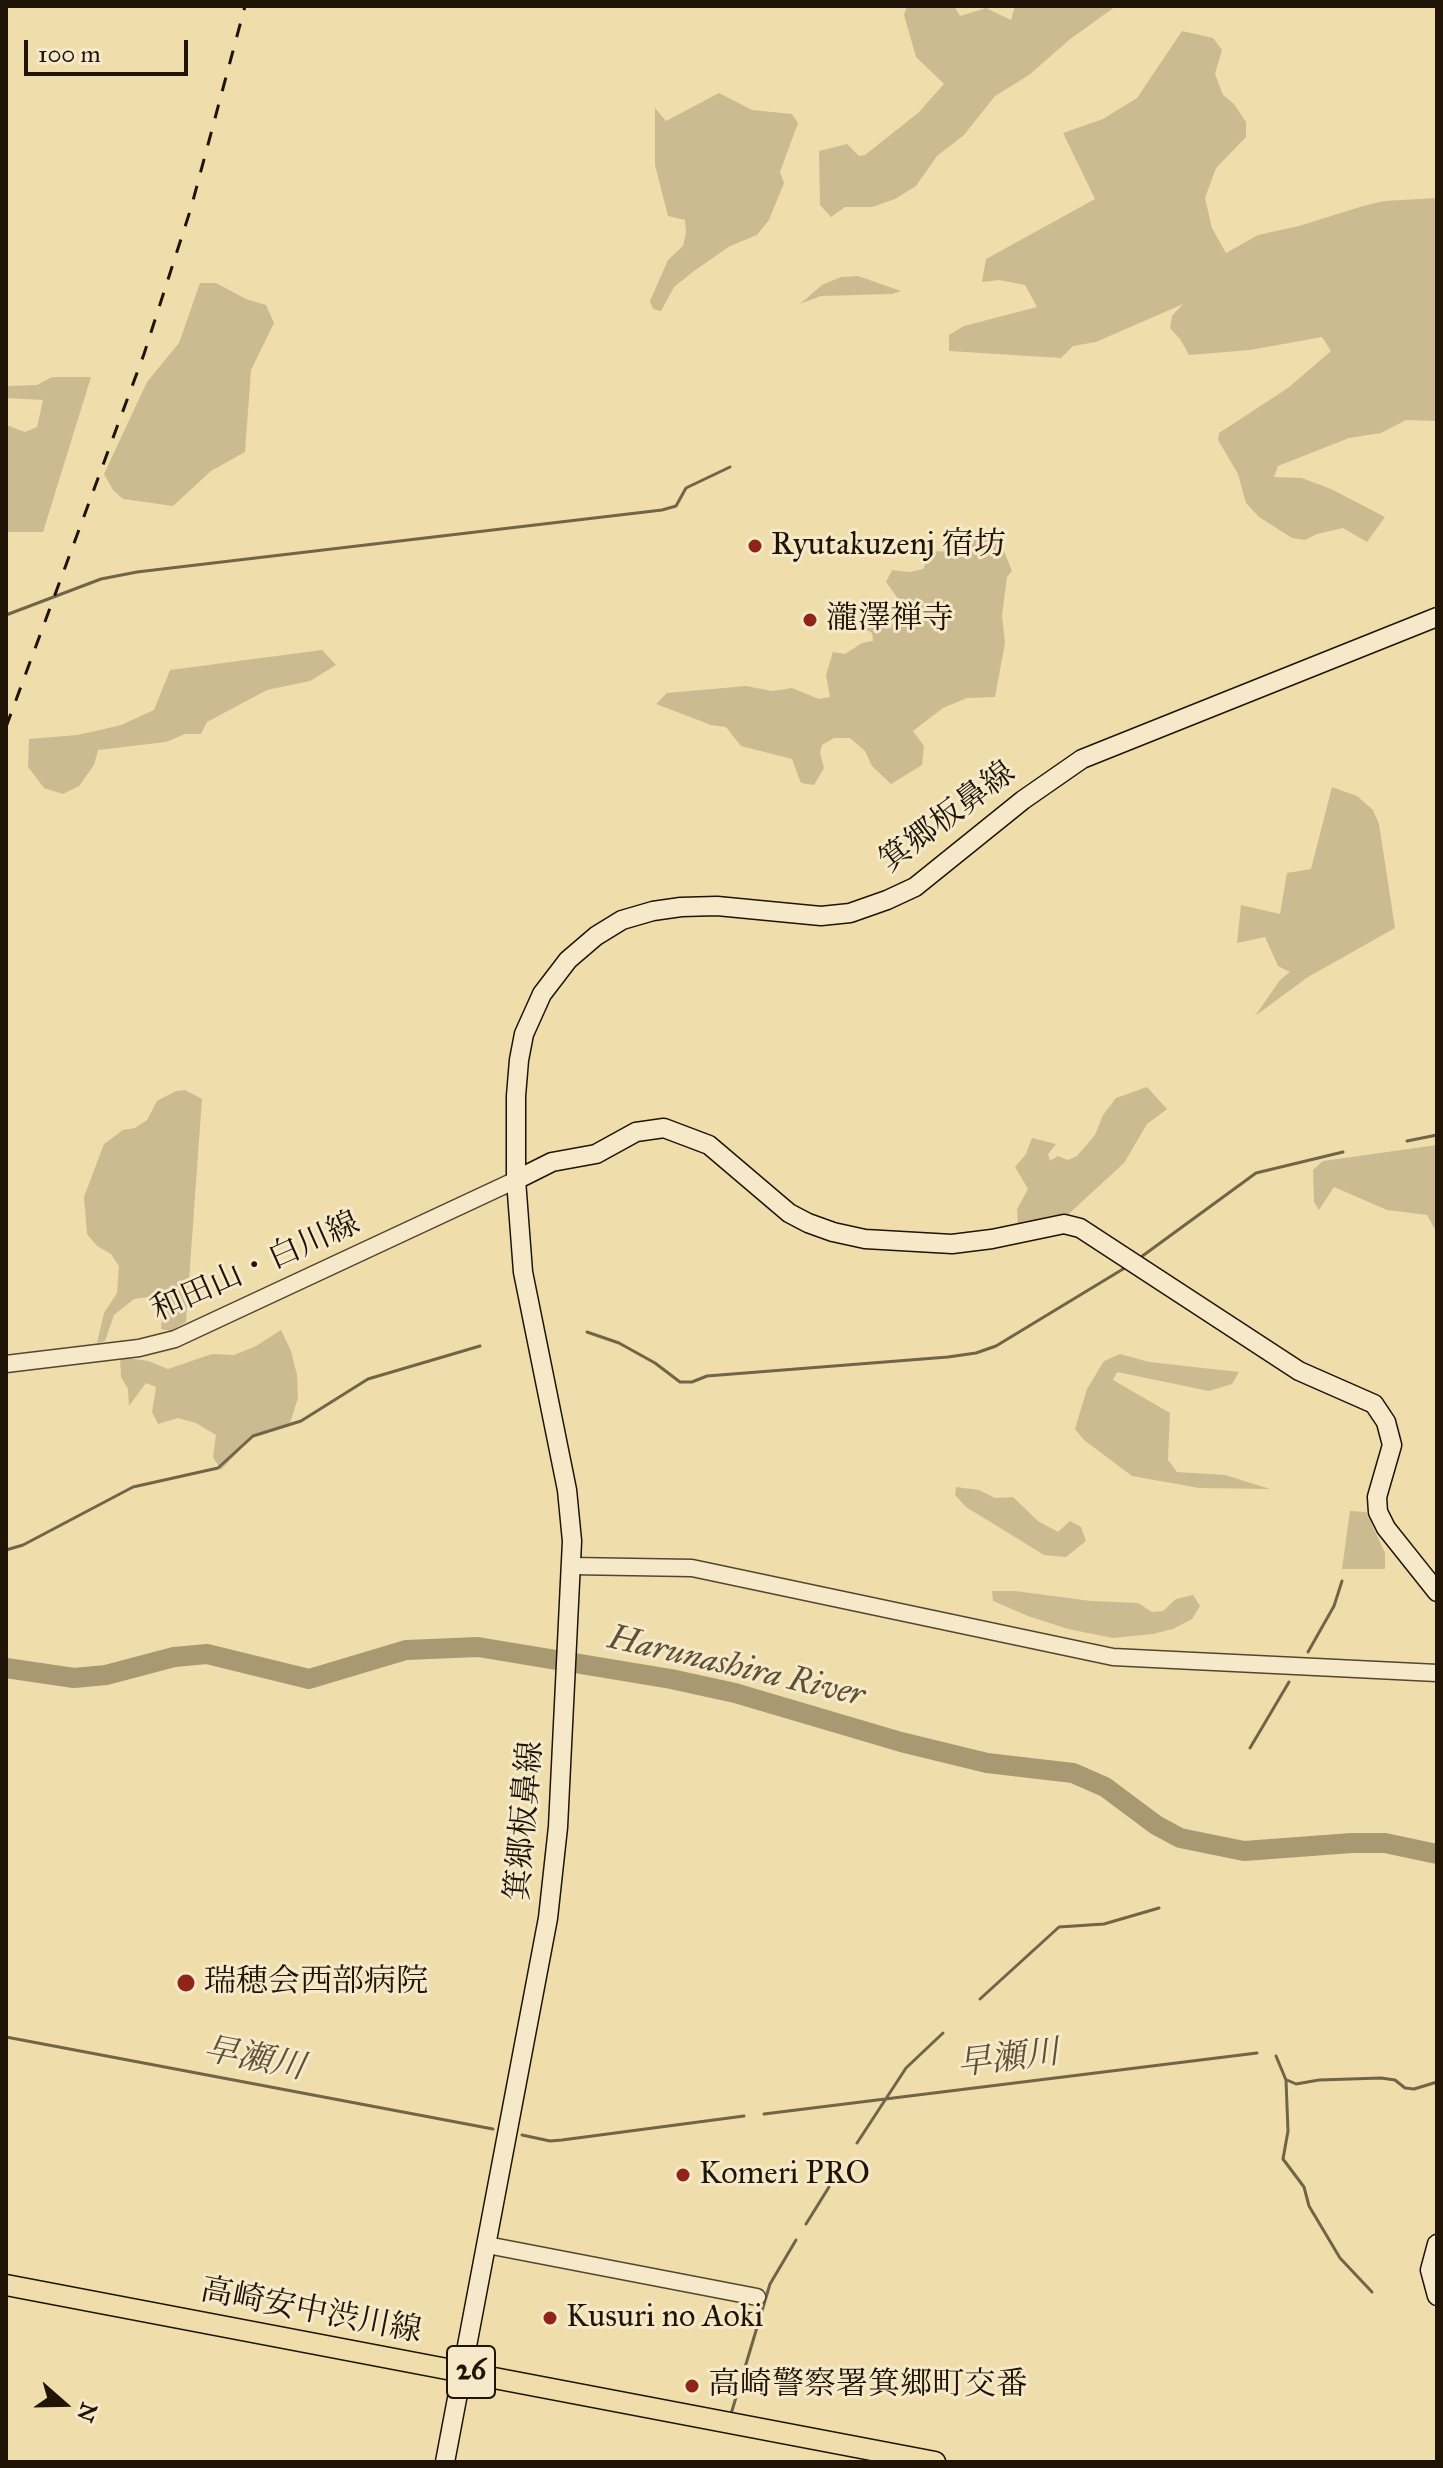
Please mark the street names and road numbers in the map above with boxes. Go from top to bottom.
street label: 箕郷板鼻線 [873,755,1023,881]
street label: 和田山・白川線 [146,1205,366,1331]
street label: 箕郷板鼻線 [500,1740,552,1902]
street label: 高崎安中渋川線 [197,2272,425,2352]
road number: 26 [447,2346,495,2398]

